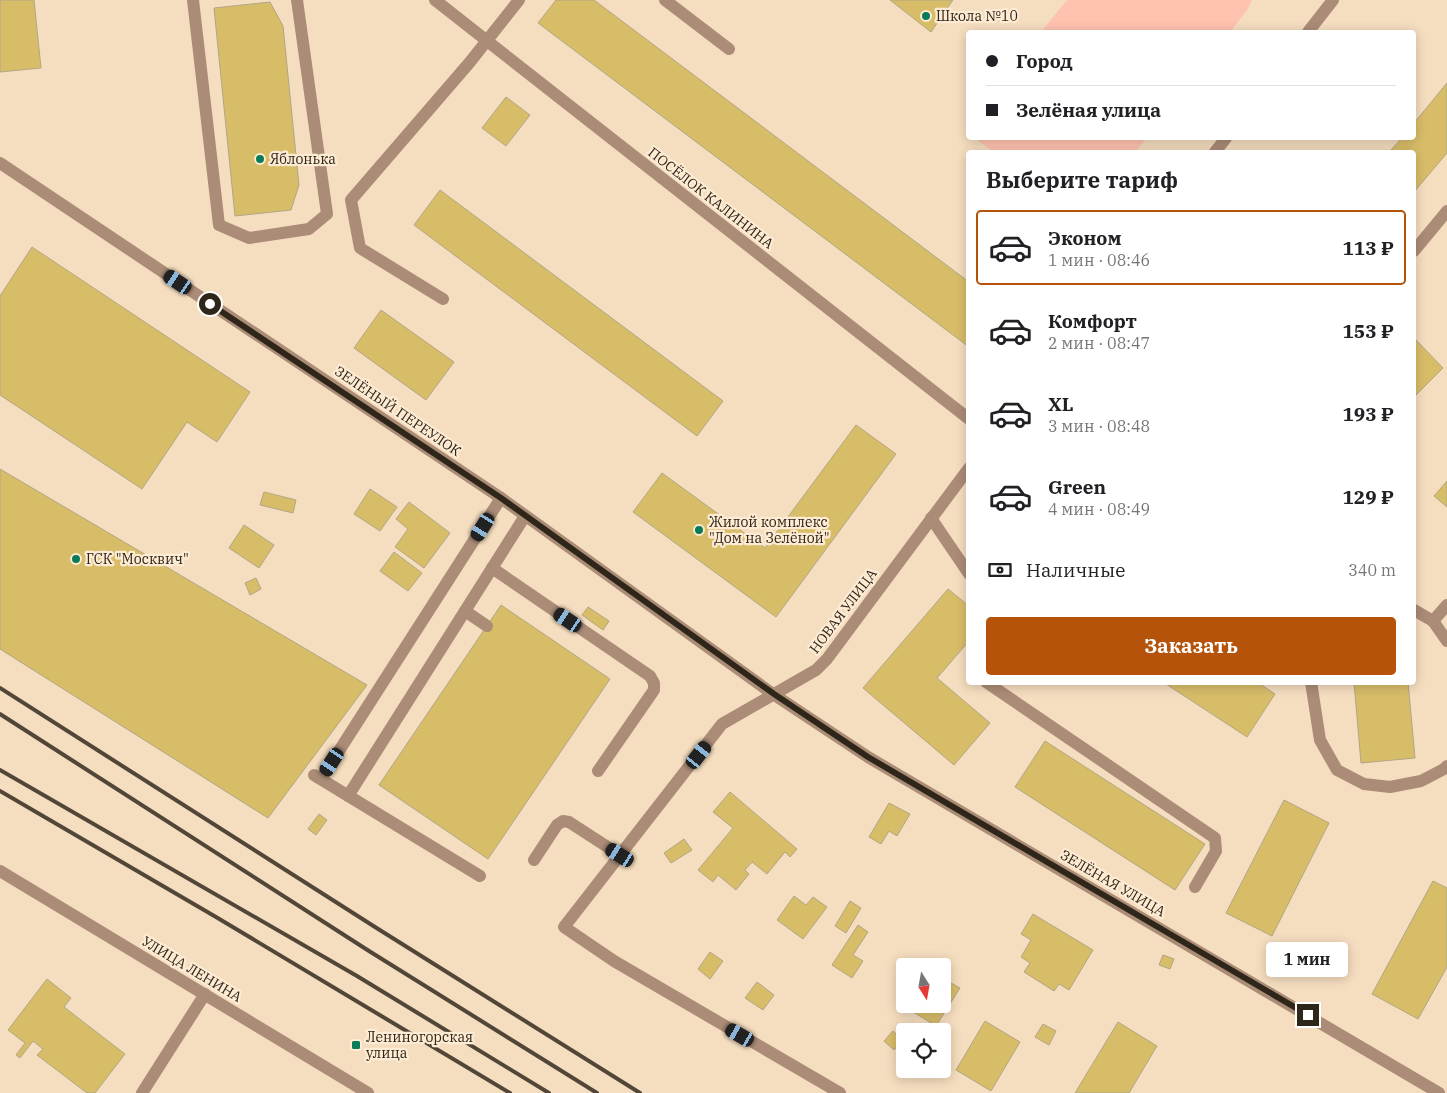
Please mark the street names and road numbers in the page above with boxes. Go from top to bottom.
street label: ПОСЁЛОК КАЛИНИНА [645,143,778,253]
street label: ЗЕЛЁНЫЙ ПЕРЕУЛОК [331,362,465,460]
street label: НОВАЯ УЛИЦА [805,565,881,657]
street label: ЗЕЛЁНАЯ УЛИЦА [1057,846,1169,921]
street label: УЛИЦА ЛЕНИНА [139,932,246,1006]

